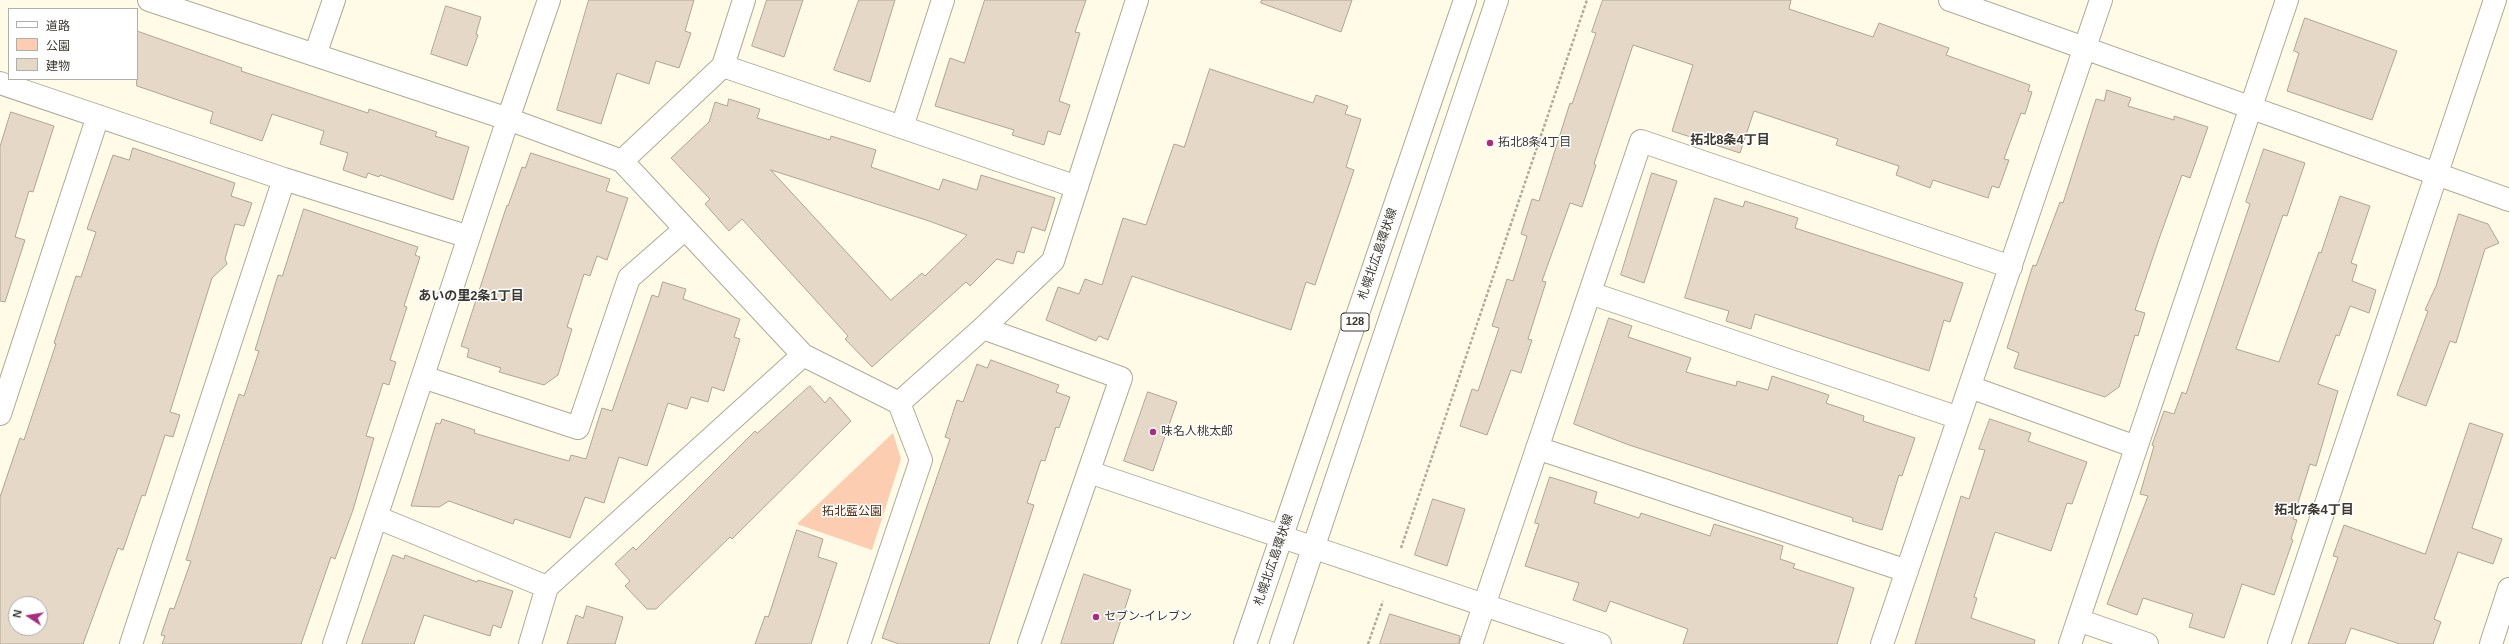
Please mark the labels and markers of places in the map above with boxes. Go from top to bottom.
place label: 拓北8条4丁目 [1498,136,1571,150]
marker: 拓北8条4丁目 [1485,138,1495,148]
place label: 味名人桃太郎 [1161,425,1233,439]
marker: 味名人桃太郎 [1148,427,1158,437]
place label: セブン-イレブン [1104,610,1192,624]
marker: セブン-イレブン [1091,612,1101,622]

